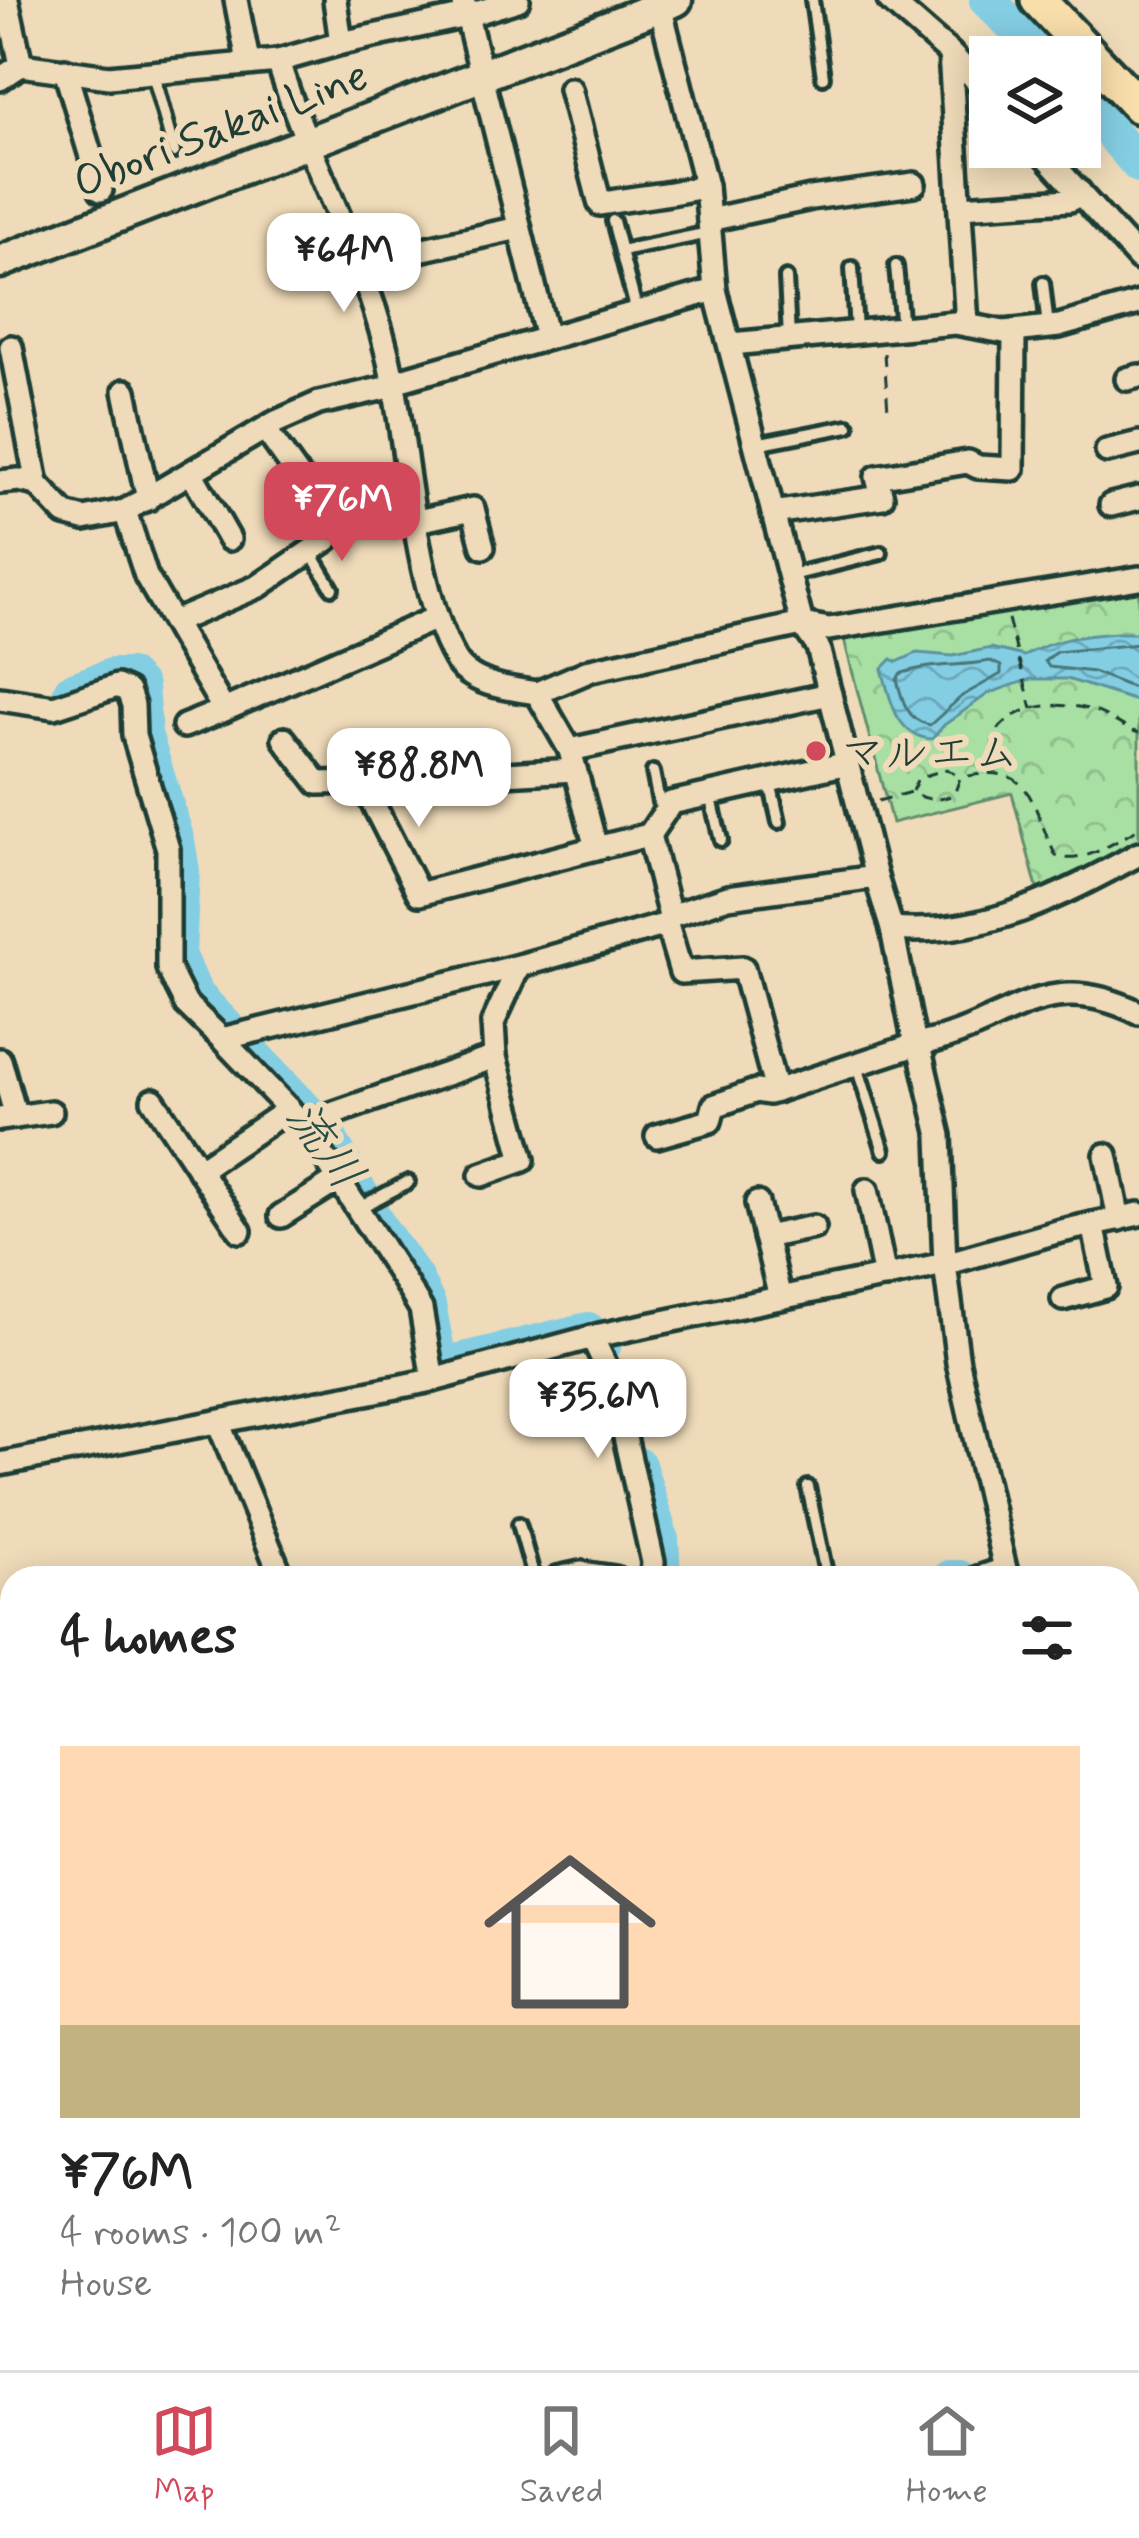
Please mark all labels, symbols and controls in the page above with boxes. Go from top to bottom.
map controls [969,36,1101,168]
button: layers [969,36,1101,168]
street label: Obori Sakai Line [65,47,377,214]
pin: ¥64M [273,213,415,315]
text: ¥64M [294,226,394,277]
pin: ¥76M [271,462,413,564]
text: ¥76M [291,475,393,526]
place label: マルエム [840,725,1019,784]
pin: ¥88.8M [321,728,517,830]
marker: マルエム [803,738,829,764]
text: ¥88.8M [354,741,484,792]
water label: 流川 [269,1089,377,1203]
pin: ¥35.6M [500,1359,696,1461]
text: ¥35.6M [536,1372,660,1423]
text: 4 homes [60,1605,237,1671]
icon: filters [1014,1605,1080,1671]
icon: home [462,1824,678,2040]
text: ¥76M [60,2142,193,2208]
text: 4 rooms · 100 m² [60,2208,342,2259]
text: House [60,2259,152,2310]
tab: Map [151,2398,217,2514]
tab: Saved [520,2398,603,2514]
tab: Home [906,2398,988,2514]

